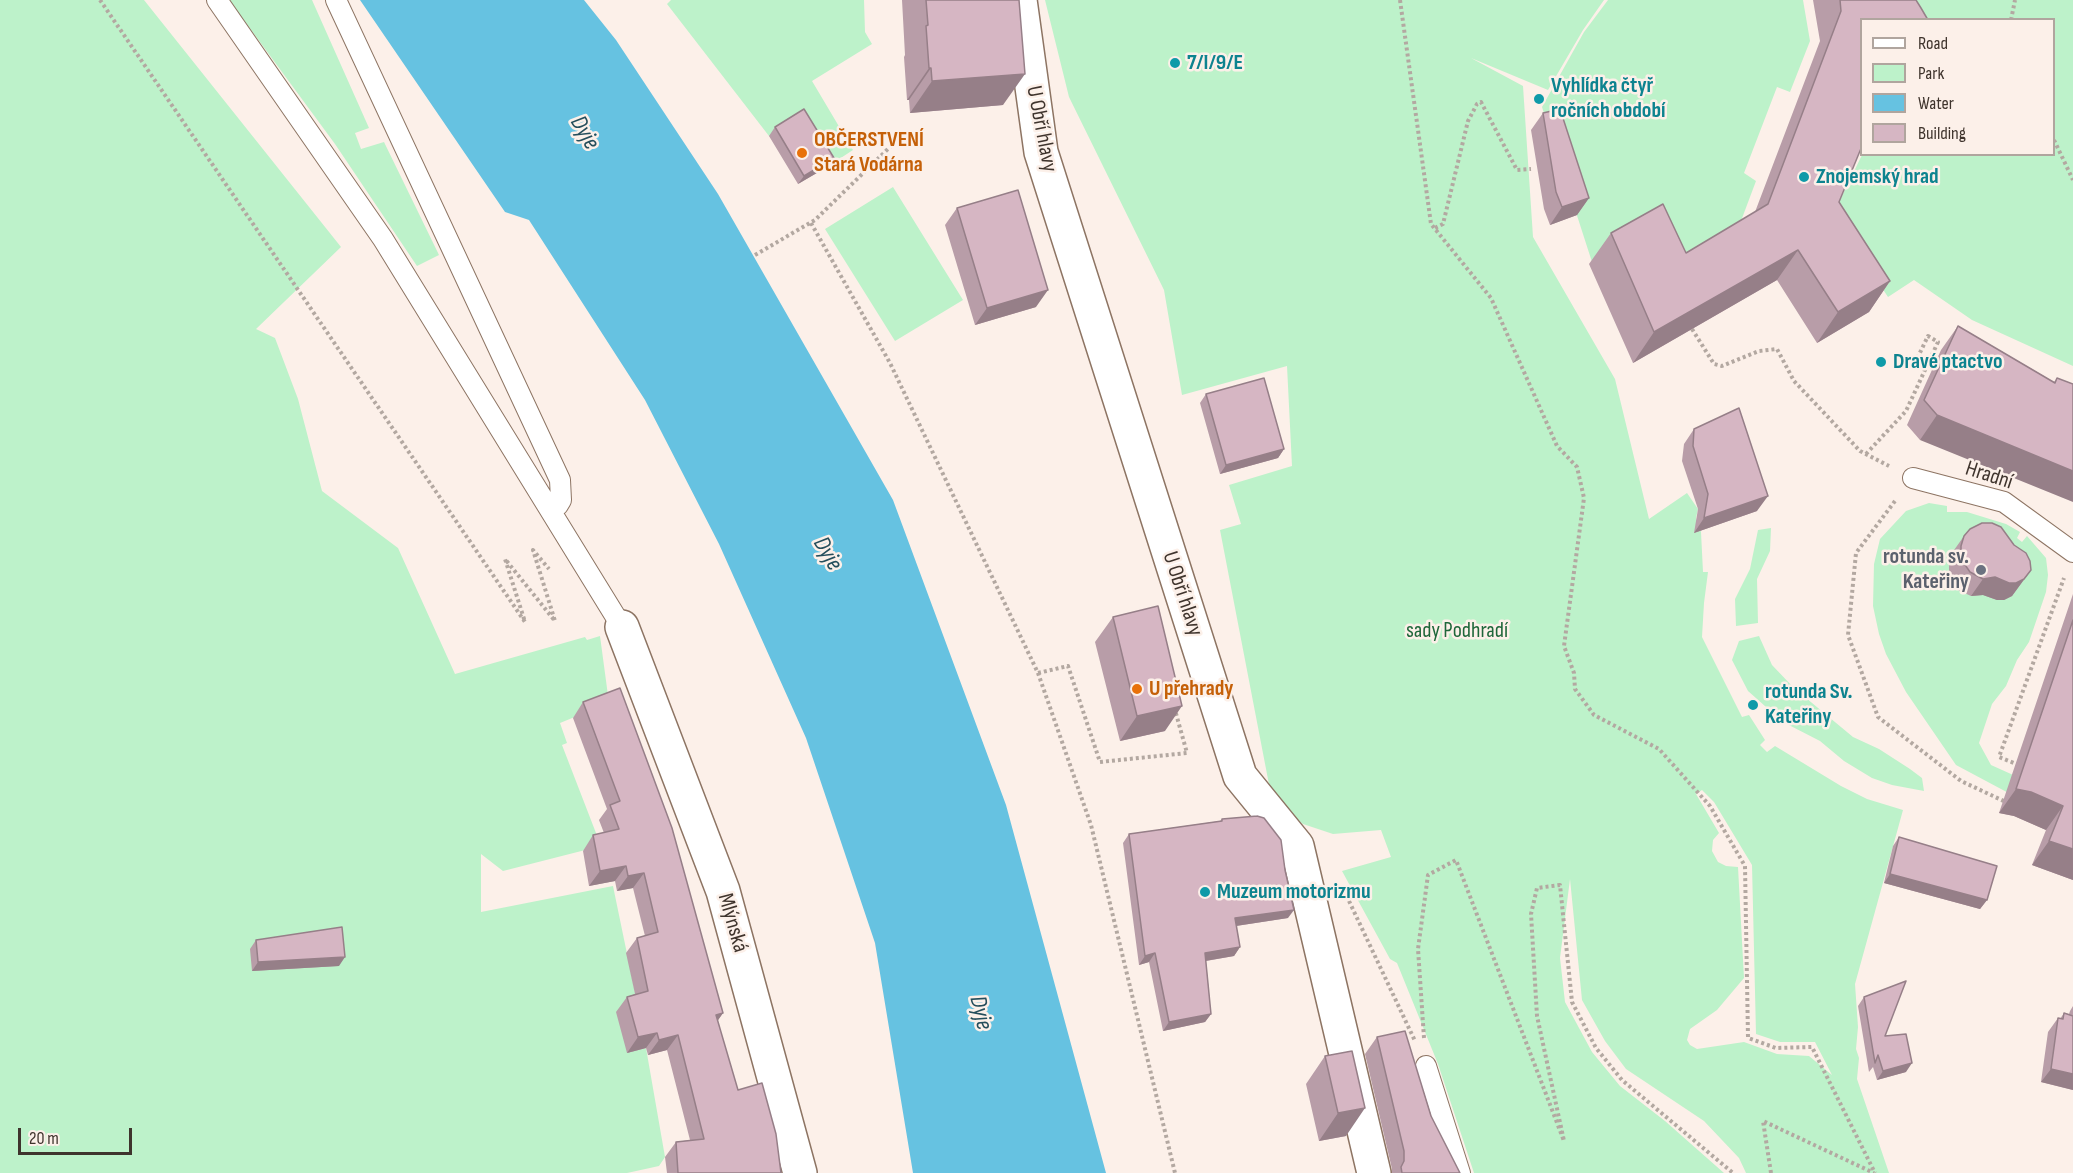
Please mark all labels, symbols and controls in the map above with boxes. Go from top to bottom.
legend [1860,18,2055,156]
text: Road [1918,33,1948,54]
place label: 7/I/9/E [1187,50,1243,76]
marker: 7/I/9/E [1168,56,1182,70]
text: Park [1918,63,1944,84]
place label: Vyhlídka čtyř ročních období [1551,73,1665,124]
street label: U Obří hlavy [1020,84,1062,174]
marker: Vyhlídka čtyř ročních období [1532,92,1546,106]
text: Water [1918,93,1954,114]
water label: Dyje [563,111,605,155]
text: Building [1918,123,1966,144]
place label: OBČERSTVENÍ Stará Vodárna [814,127,924,178]
marker: OBČERSTVENÍ Stará Vodárna [795,146,809,160]
place label: Znojemský hrad [1816,164,1939,190]
marker: Znojemský hrad [1797,170,1811,184]
place label: Dravé ptactvo [1893,349,2003,375]
marker: Dravé ptactvo [1874,355,1888,369]
street label: Hradní [1962,456,2016,496]
water label: Dyje [806,532,848,576]
place label: rotunda sv. Kateřiny [1883,544,1969,596]
street label: U Obří hlavy [1156,549,1208,639]
marker: rotunda sv. Kateřiny [1974,563,1988,577]
park label: sady Podhradí [1406,618,1508,644]
place label: U přehrady [1149,676,1233,702]
place label: rotunda Sv. Kateřiny [1765,679,1853,730]
marker: U přehrady [1130,682,1144,696]
marker: rotunda Sv. Kateřiny [1746,698,1760,712]
place label: Muzeum motorizmu [1217,879,1371,905]
marker: Muzeum motorizmu [1198,885,1212,899]
street label: Mlýnská [711,891,753,955]
water label: Dyje [962,993,998,1033]
scale bar [21,1116,135,1154]
text: 20 m [29,1128,59,1149]

